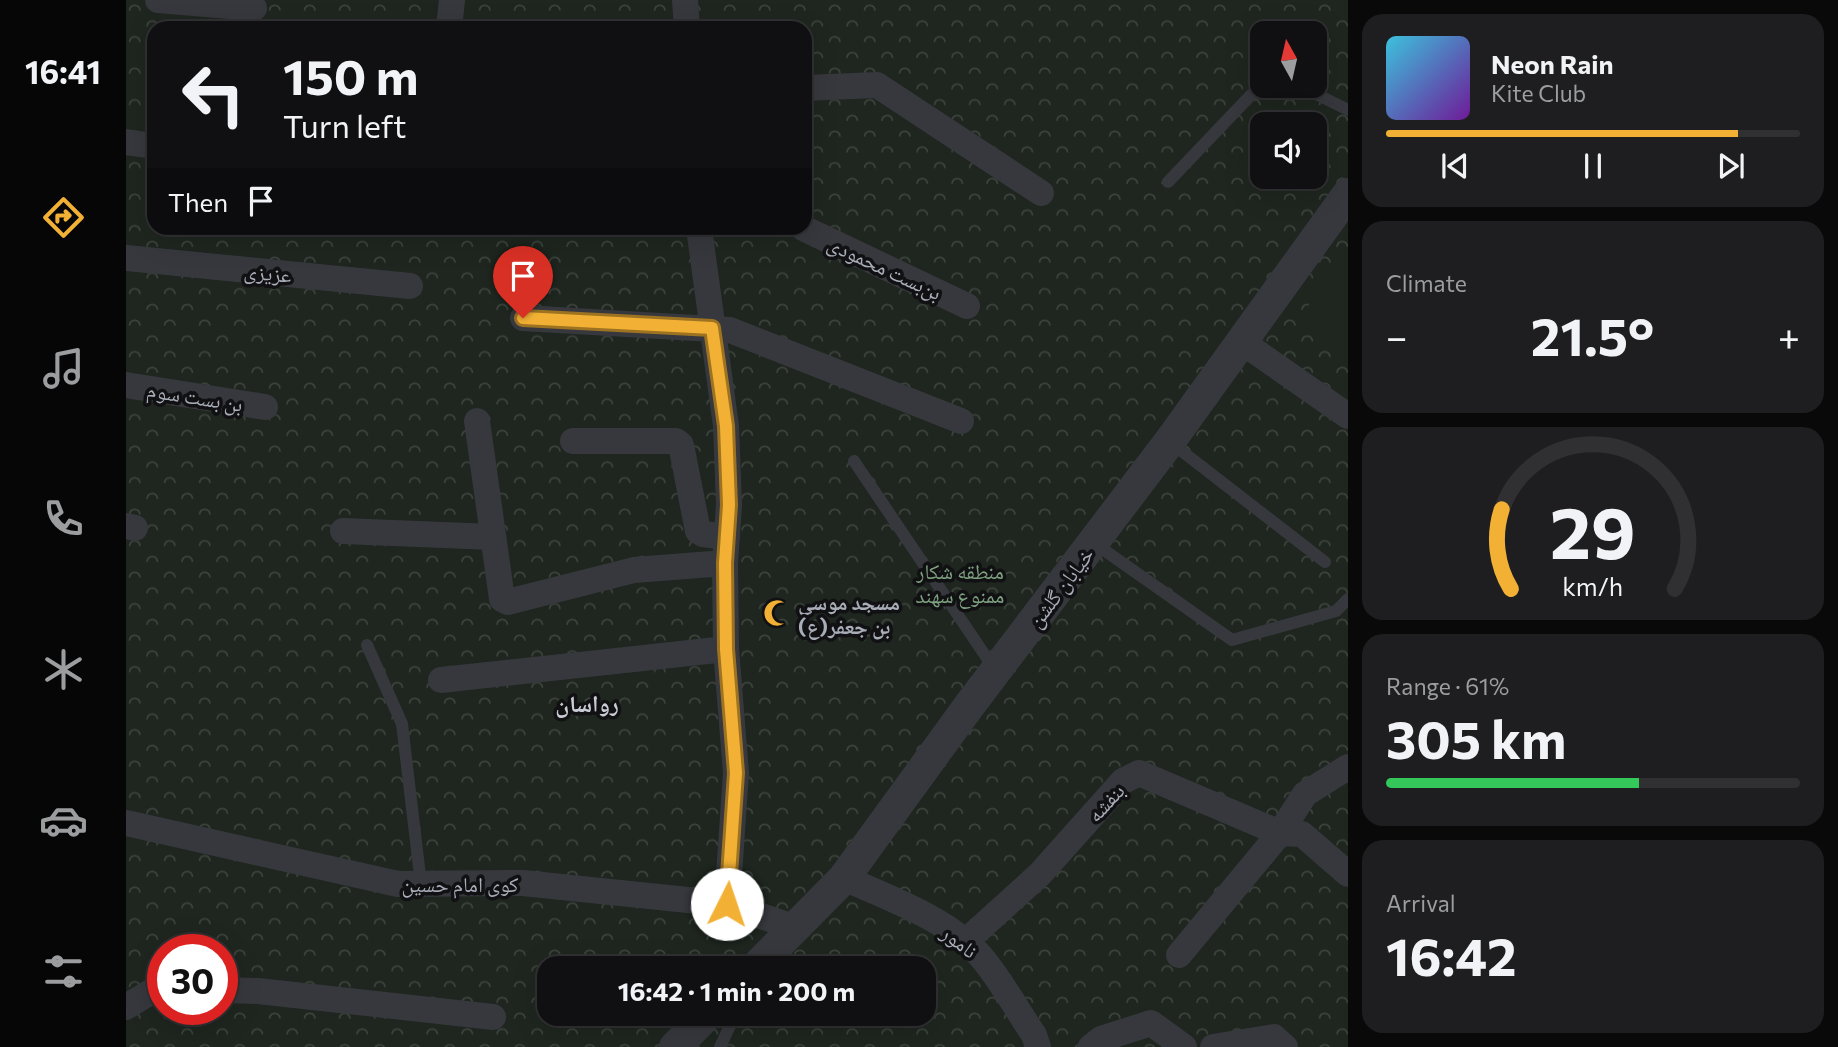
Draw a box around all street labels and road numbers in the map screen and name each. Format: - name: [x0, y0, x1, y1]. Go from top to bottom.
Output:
- street label: بن‌بست محمودی: [823, 230, 946, 306]
- street label: عزیزی: [243, 257, 293, 288]
- street label: بن بست سوم: [145, 376, 245, 419]
- street label: خیابان گلشن: [1022, 542, 1100, 633]
- street label: بنفشه: [1081, 778, 1129, 827]
- street label: کوی امام حسین: [402, 871, 519, 899]
- street label: نامور: [936, 919, 983, 963]

